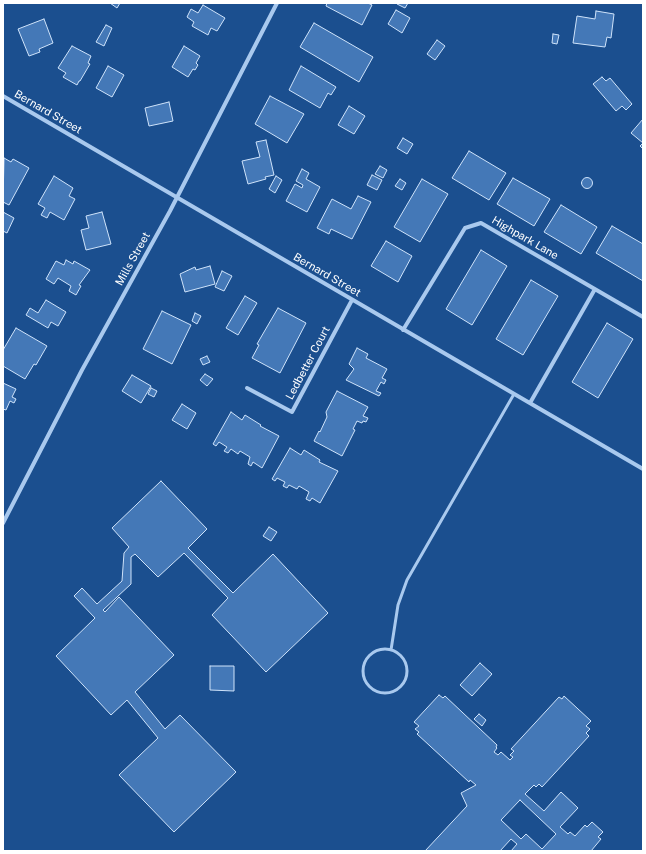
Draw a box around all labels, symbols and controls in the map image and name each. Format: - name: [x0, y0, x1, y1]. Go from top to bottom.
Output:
- street label: Bernard Street: [12, 87, 84, 137]
- street label: Highpark Lane: [489, 214, 561, 262]
- street label: Mills Street: [113, 230, 153, 288]
- street label: Bernard Street: [291, 250, 363, 300]
- street label: Ledbetter Court: [283, 324, 333, 402]

